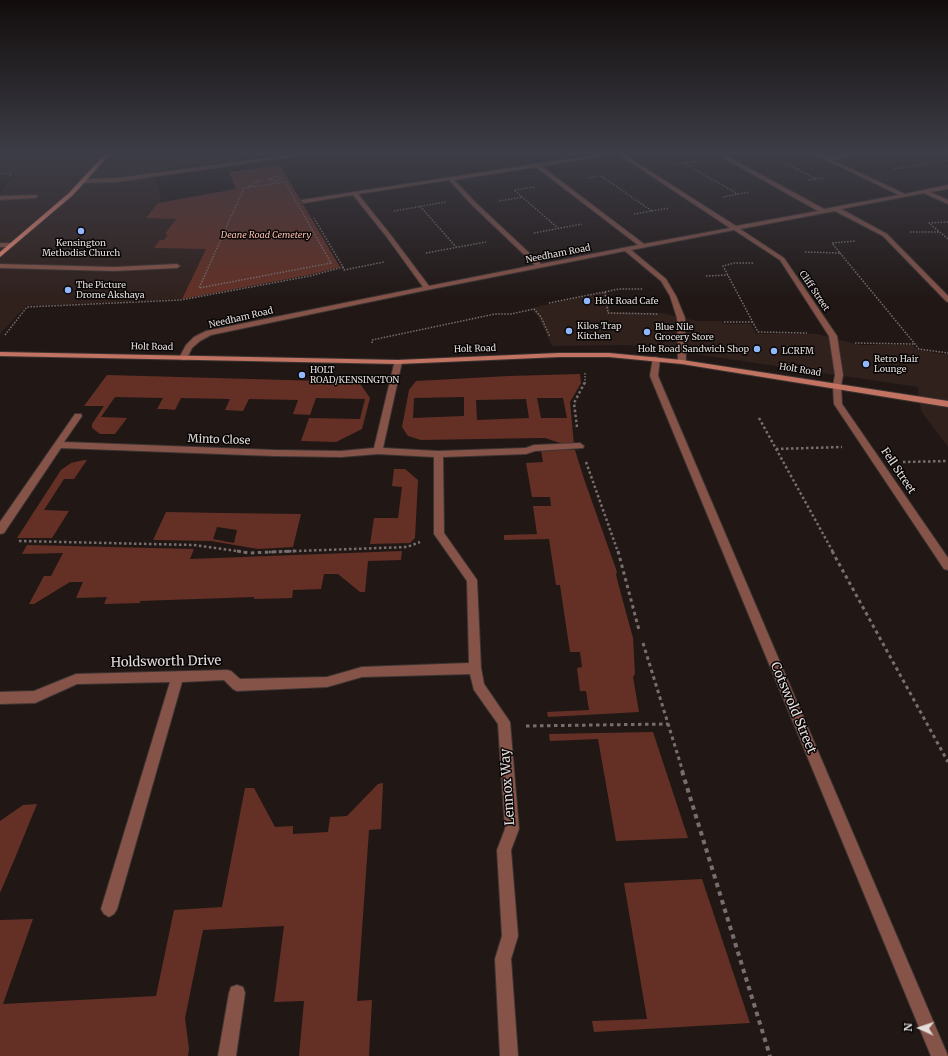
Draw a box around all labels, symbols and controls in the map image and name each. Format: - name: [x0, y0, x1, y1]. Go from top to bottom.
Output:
- marker: Kensington Methodist Church: [76, 226, 86, 236]
- park label: Deane Road Cemetery: [221, 230, 311, 240]
- place label: Kensington Methodist Church: [42, 238, 120, 259]
- street label: Needham Road: [525, 242, 591, 266]
- street label: Cliff Street: [797, 269, 831, 313]
- place label: The Picture Drome Akshaya: [76, 280, 145, 301]
- marker: The Picture Drome Akshaya: [63, 285, 73, 295]
- marker: Holt Road Cafe: [582, 296, 592, 306]
- place label: Holt Road Cafe: [595, 296, 658, 306]
- street label: Needham Road: [208, 305, 274, 331]
- place label: Kilos Trap Kitchen: [577, 321, 621, 342]
- place label: Blue Nile Grocery Store: [655, 322, 714, 343]
- marker: Kilos Trap Kitchen: [564, 326, 574, 336]
- marker: Blue Nile Grocery Store: [642, 327, 652, 337]
- street label: Holt Road: [131, 341, 173, 353]
- street label: Holt Road: [454, 343, 496, 355]
- place label: Holt Road Sandwich Shop: [638, 344, 749, 354]
- marker: Holt Road Sandwich Shop: [752, 344, 762, 354]
- marker: LCRFM: [769, 346, 779, 356]
- place label: LCRFM: [782, 346, 814, 356]
- place label: Retro Hair Lounge: [874, 354, 919, 375]
- marker: Retro Hair Lounge: [861, 359, 871, 369]
- street label: Holt Road: [778, 361, 822, 379]
- place label: HOLT ROAD/KENSINGTON: [310, 365, 399, 386]
- marker: HOLT ROAD/KENSINGTON: [297, 370, 307, 380]
- street label: Minto Close: [187, 432, 251, 448]
- street label: Fell Street: [878, 445, 918, 497]
- street label: Holdsworth Drive: [111, 653, 221, 671]
- street label: Cotswold Street: [767, 660, 819, 756]
- street label: Lennox Way: [498, 748, 518, 826]
- north arrow: [900, 1008, 940, 1048]
- text: N: [901, 1023, 915, 1032]

